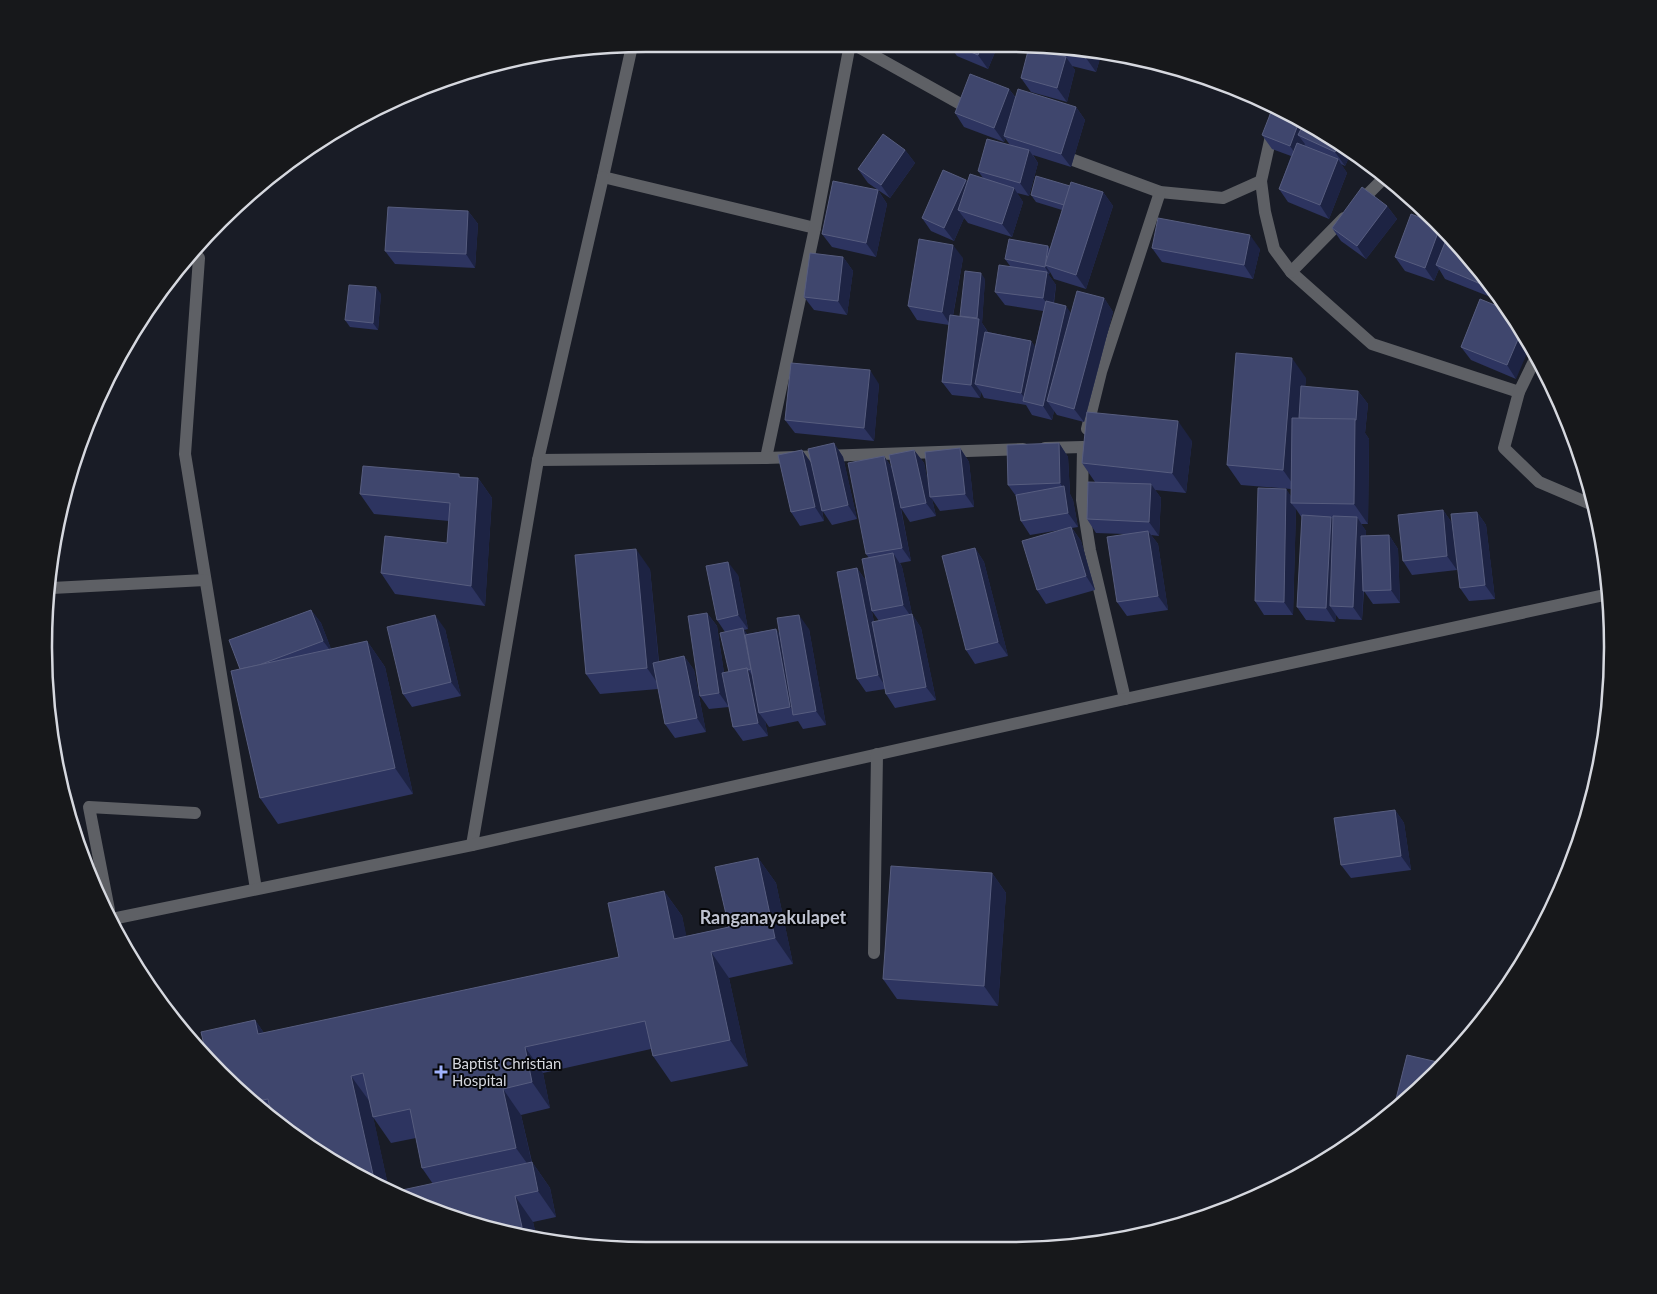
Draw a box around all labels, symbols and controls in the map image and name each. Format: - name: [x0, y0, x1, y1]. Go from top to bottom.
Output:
- district label: Ranganayakulapet: [700, 906, 847, 928]
- place label: Baptist Christian Hospital: [452, 1054, 561, 1089]
- marker: Baptist Christian Hospital: [434, 1065, 448, 1079]

